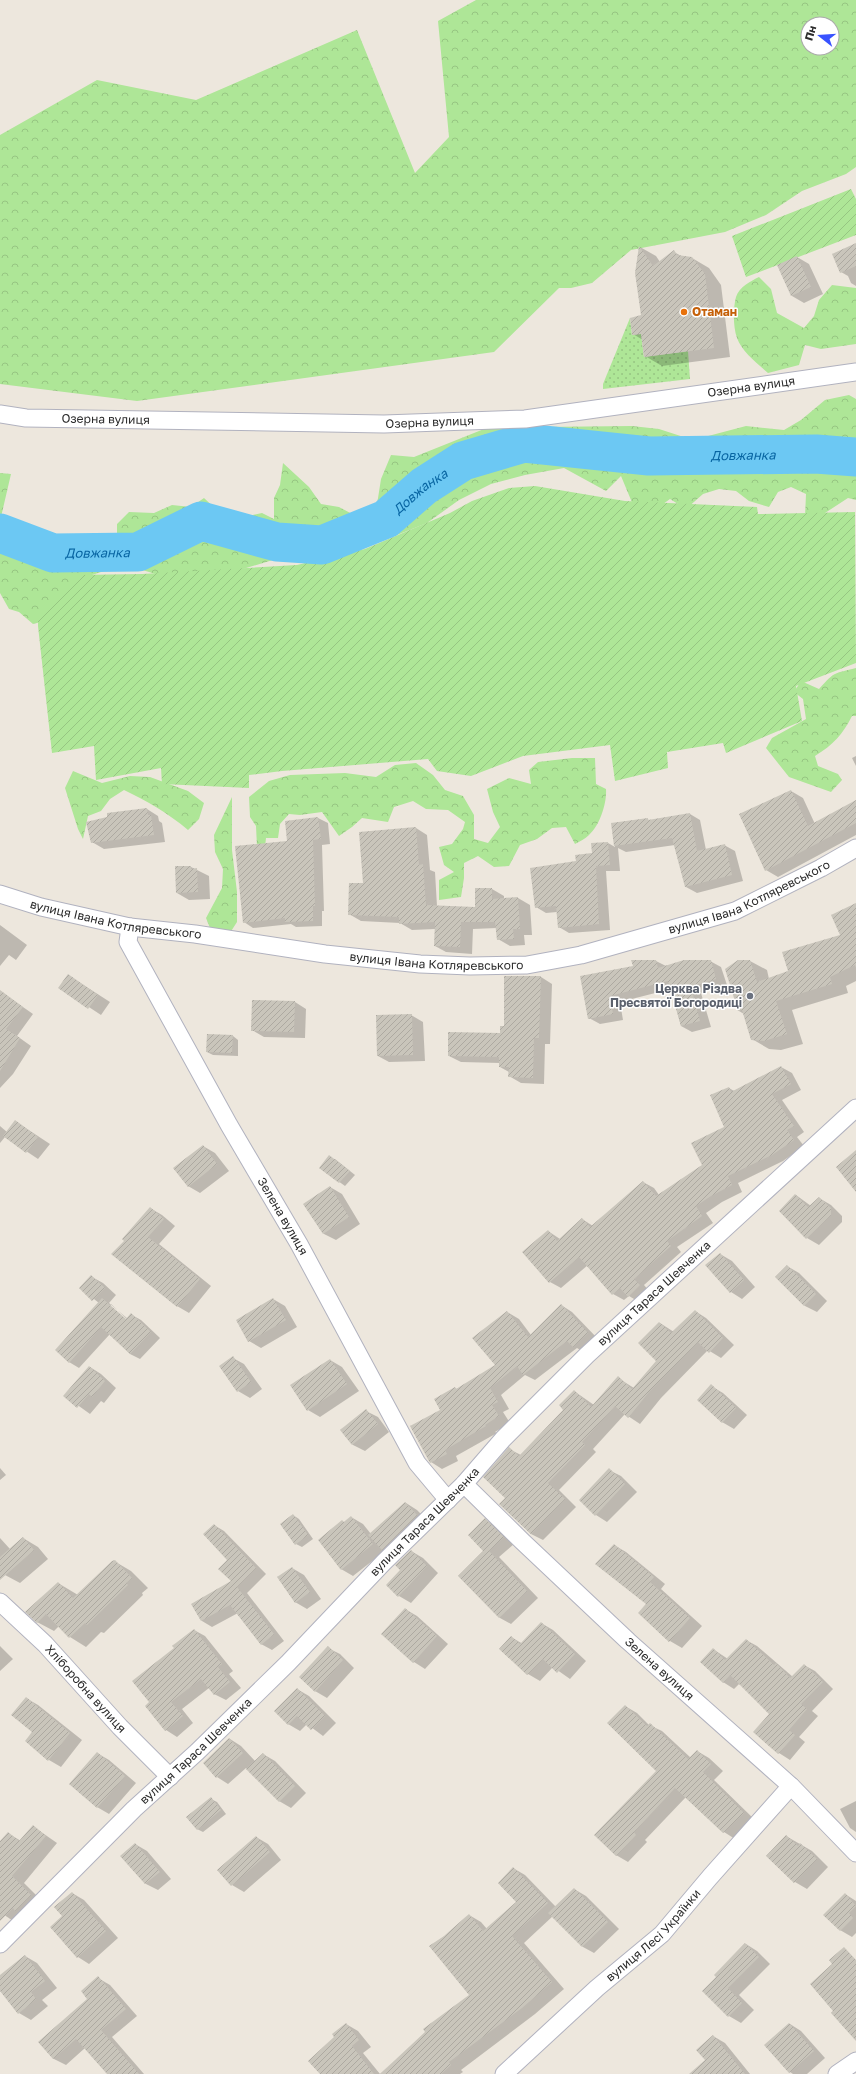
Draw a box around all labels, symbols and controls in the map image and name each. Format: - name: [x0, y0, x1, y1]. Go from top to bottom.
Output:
- north arrow: [800, 16, 840, 56]
- text: Пн: [802, 24, 818, 42]
- place label: Отаман: [692, 304, 737, 319]
- marker: Отаман: [679, 307, 689, 317]
- street label: Озерна вулиця: [706, 373, 796, 400]
- street label: Озерна вулиця: [61, 411, 150, 427]
- street label: Озерна вулиця: [385, 413, 474, 431]
- water label: Довжанка: [710, 446, 776, 463]
- water label: Довжанка: [389, 465, 451, 518]
- water label: Довжанка: [64, 544, 130, 561]
- street label: вулиця Івана Котляревського: [667, 856, 832, 937]
- street label: вулиця Івана Котляревського: [28, 896, 203, 942]
- street label: вулиця Івана Котляревського: [349, 949, 524, 973]
- place label: Церква Різдва Пресвятої Богородиці: [610, 981, 742, 1010]
- marker: Церква Різдва Пресвятої Богородиці: [745, 991, 755, 1001]
- street label: Зелена вулиця: [254, 1174, 312, 1257]
- street label: вулиця Тараса Шевченка: [594, 1237, 714, 1349]
- street label: вулиця Тараса Шевченка: [366, 1464, 482, 1579]
- street label: Зелена вулиця: [622, 1634, 697, 1703]
- street label: Хліборобна вулиця: [42, 1641, 129, 1736]
- street label: вулиця Тараса Шевченка: [136, 1695, 255, 1807]
- street label: вулиця Лесі Українки: [603, 1886, 704, 1984]

